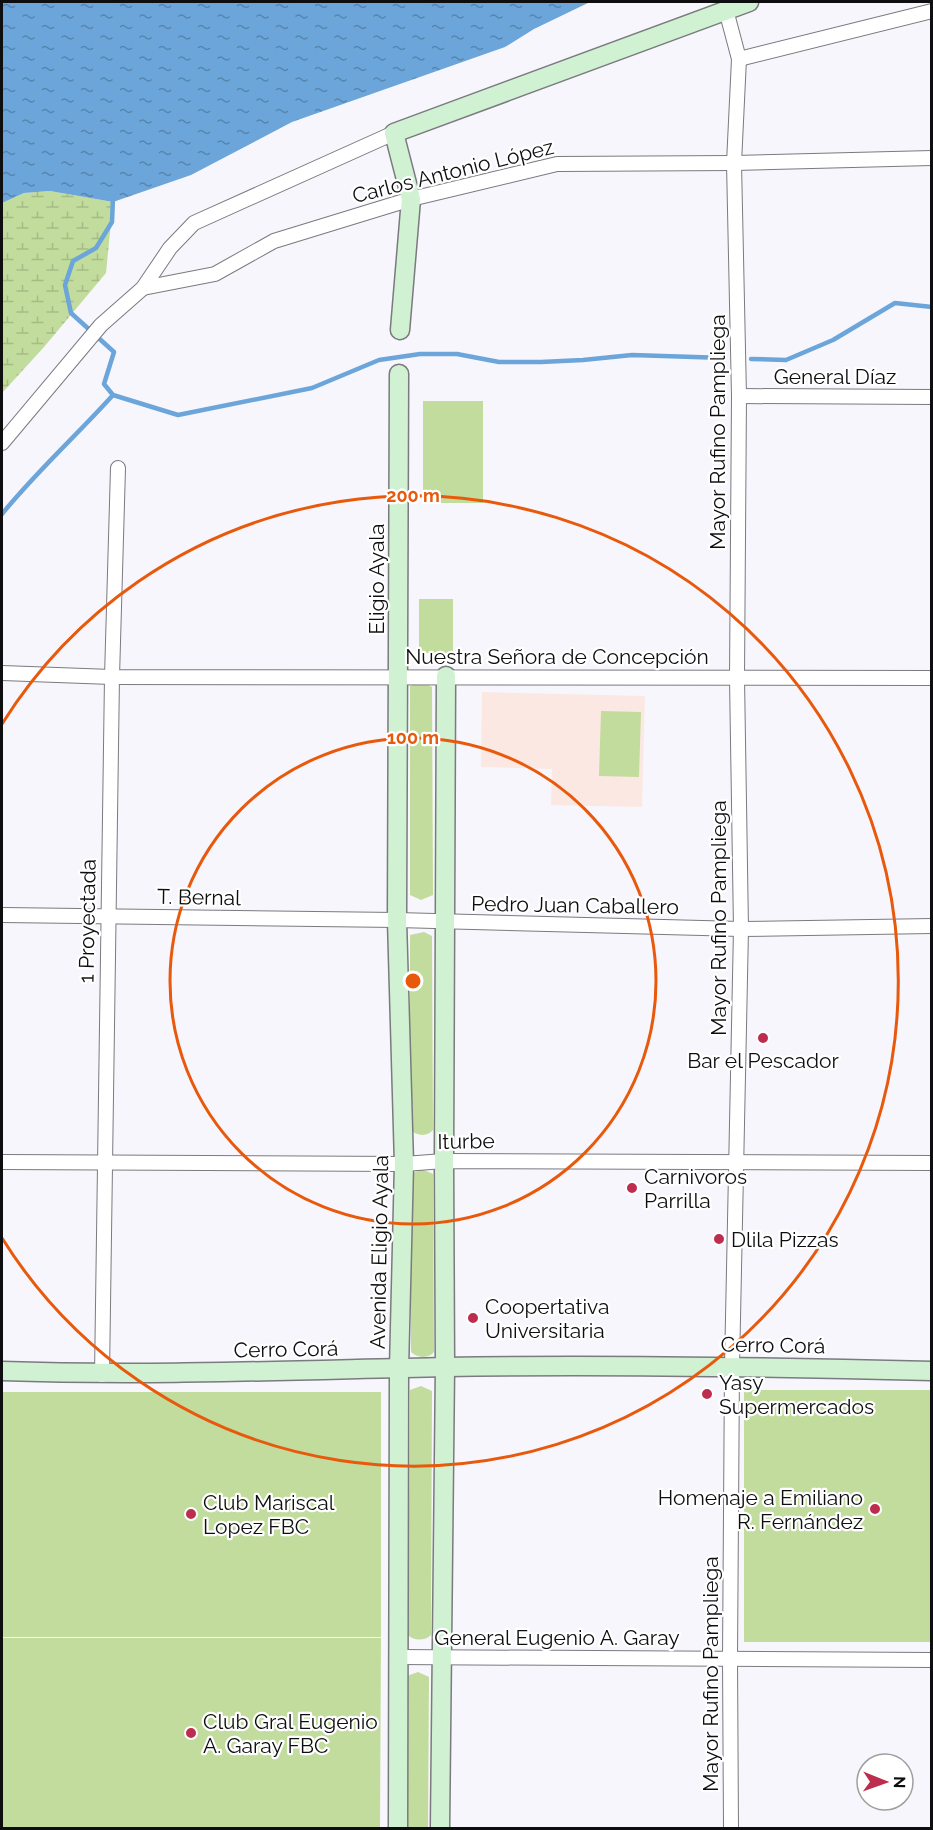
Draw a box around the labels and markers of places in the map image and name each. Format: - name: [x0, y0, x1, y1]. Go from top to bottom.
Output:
- centre of rings: [403, 971, 423, 991]
- marker: Bar el Pescador: [756, 1031, 770, 1045]
- place label: Bar el Pescador: [687, 1048, 839, 1073]
- place label: Carnivoros Parrilla: [644, 1164, 747, 1213]
- marker: Carnivoros Parrilla: [625, 1181, 639, 1195]
- place label: Dlila Pizzas: [731, 1227, 839, 1252]
- marker: Dlila Pizzas: [712, 1232, 726, 1246]
- place label: Coopertativa Universitaria: [485, 1294, 609, 1343]
- marker: Coopertativa Universitaria: [466, 1311, 480, 1325]
- place label: Yasy Supermercados: [719, 1370, 874, 1419]
- marker: Yasy Supermercados: [700, 1387, 714, 1401]
- place label: Homenaje a Emiliano R. Fernández: [658, 1485, 863, 1534]
- place label: Club Mariscal Lopez FBC: [203, 1490, 335, 1539]
- marker: Homenaje a Emiliano R. Fernández: [868, 1502, 882, 1516]
- marker: Club Mariscal Lopez FBC: [184, 1507, 198, 1521]
- place label: Club Gral Eugenio A. Garay FBC: [203, 1709, 378, 1758]
- marker: Club Gral Eugenio A. Garay FBC: [184, 1726, 198, 1740]

